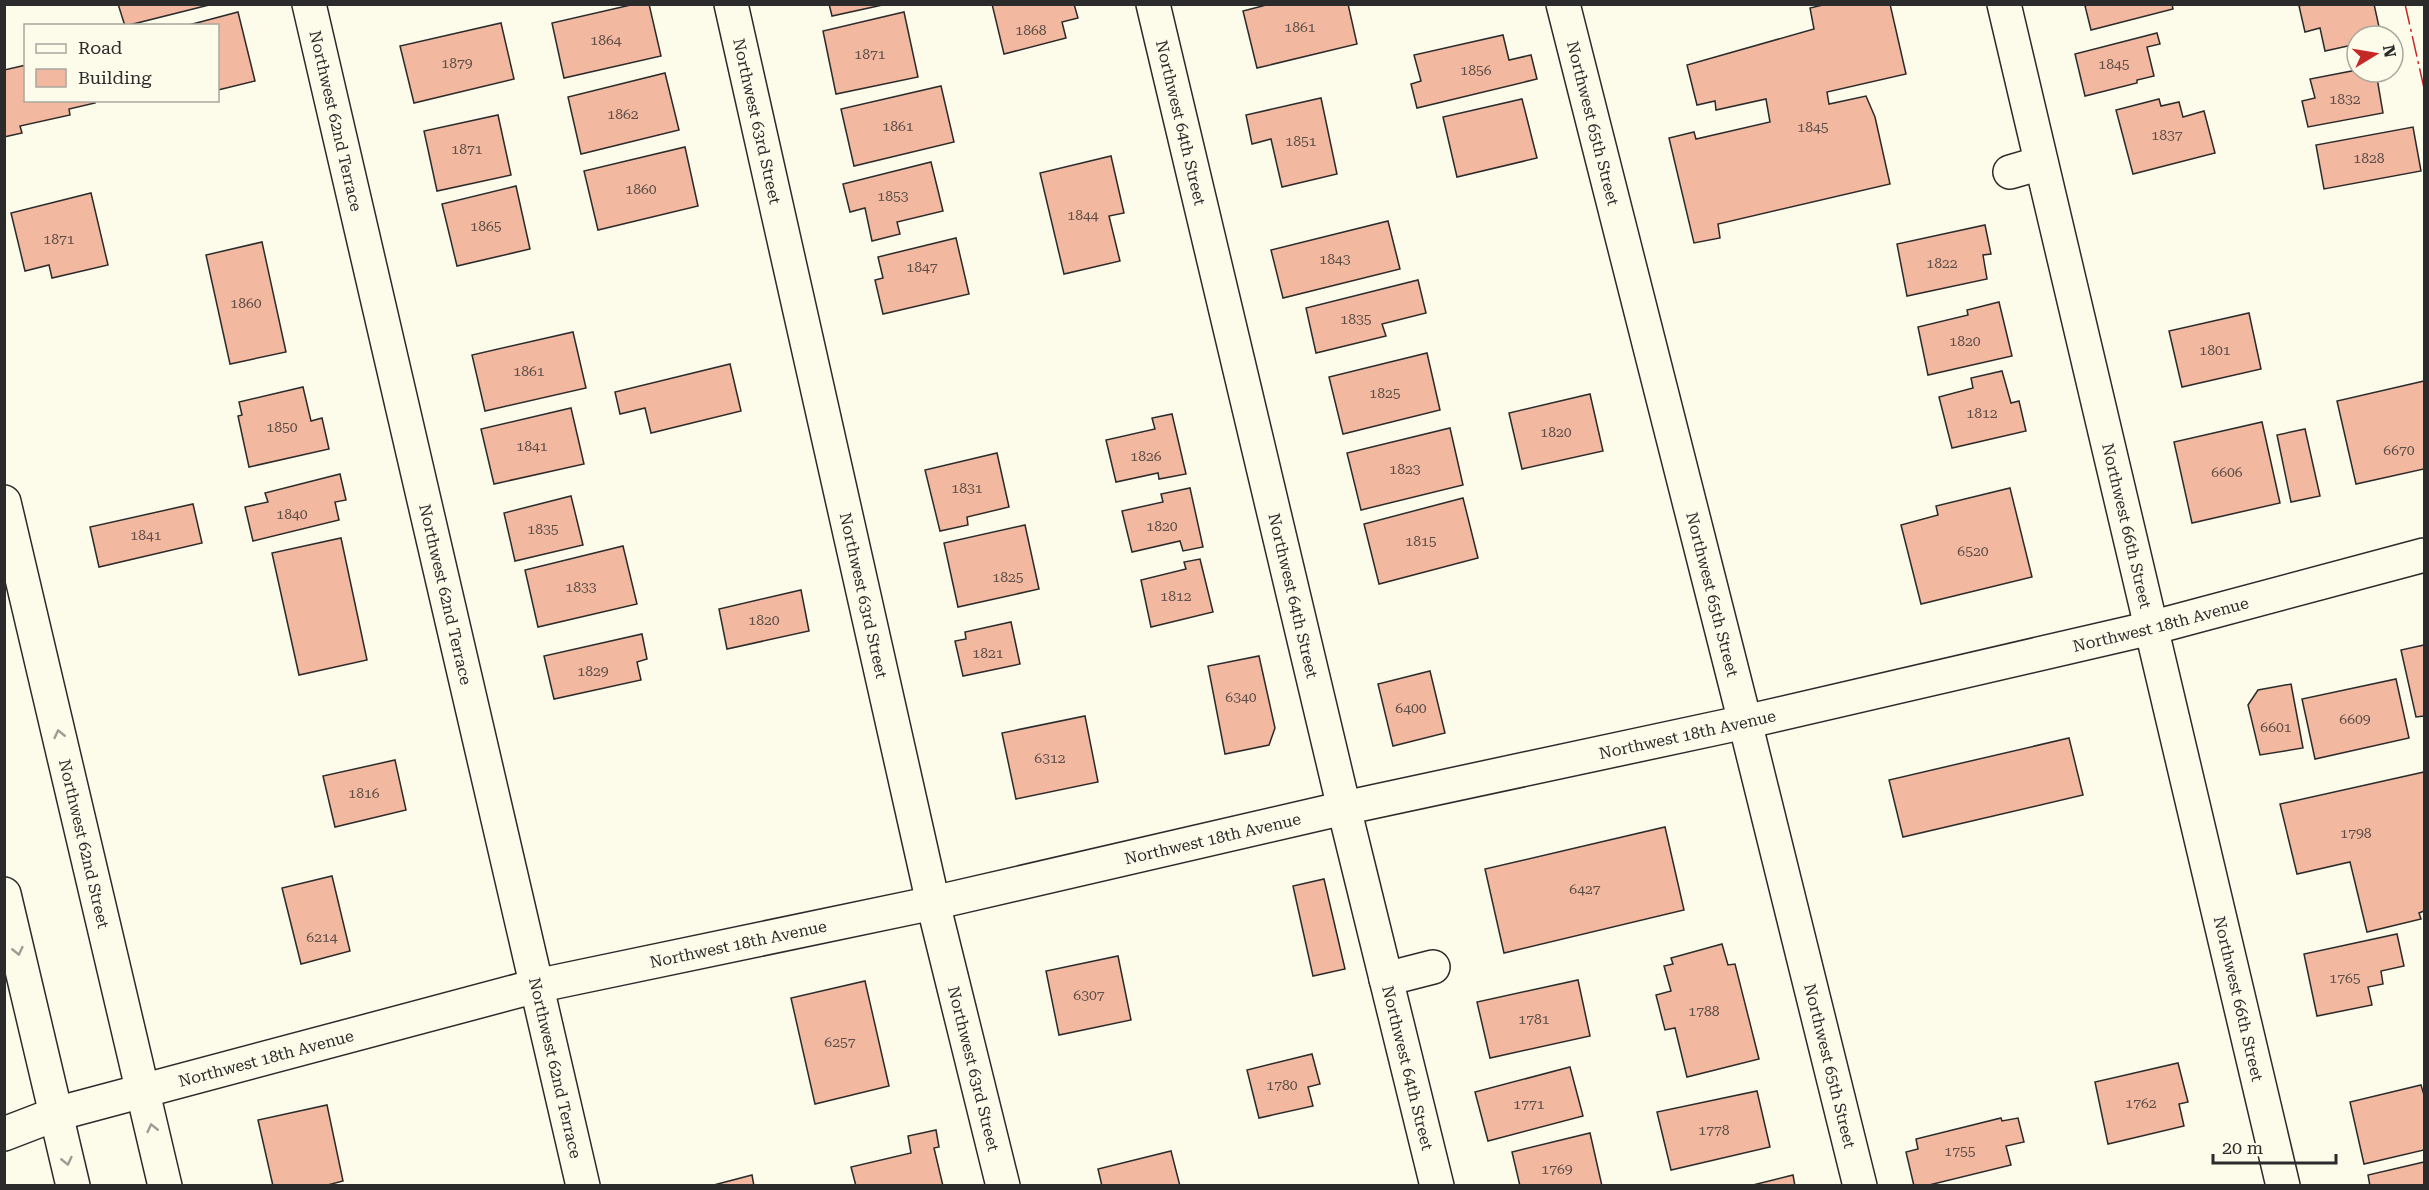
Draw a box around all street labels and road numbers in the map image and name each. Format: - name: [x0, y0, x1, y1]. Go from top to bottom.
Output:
- street label: Northwest 62nd Terrace: [305, 29, 366, 214]
- street label: Northwest 63rd Street: [729, 36, 785, 206]
- street label: Northwest 64th Street: [1152, 38, 1209, 207]
- street label: Northwest 65th Street: [1563, 39, 1623, 208]
- street label: Northwest 66th Street: [2098, 441, 2155, 610]
- street label: Northwest 62nd Terrace: [415, 502, 476, 687]
- street label: Northwest 65th Street: [1682, 510, 1742, 679]
- street label: Northwest 63rd Street: [836, 511, 891, 680]
- street label: Northwest 64th Street: [1264, 511, 1322, 680]
- street label: Northwest 18th Avenue: [2071, 593, 2251, 656]
- street label: Northwest 18th Avenue: [1597, 706, 1778, 763]
- street label: Northwest 62nd Street: [55, 757, 113, 930]
- street label: Northwest 18th Avenue: [1123, 809, 1303, 868]
- street label: Northwest 66th Street: [2210, 914, 2267, 1083]
- street label: Northwest 18th Avenue: [648, 916, 829, 972]
- street label: Northwest 62nd Terrace: [525, 976, 585, 1160]
- street label: Northwest 65th Street: [1800, 982, 1859, 1150]
- street label: Northwest 63rd Street: [944, 984, 1003, 1153]
- street label: Northwest 64th Street: [1378, 984, 1437, 1152]
- street label: Northwest 18th Avenue: [176, 1026, 356, 1091]

